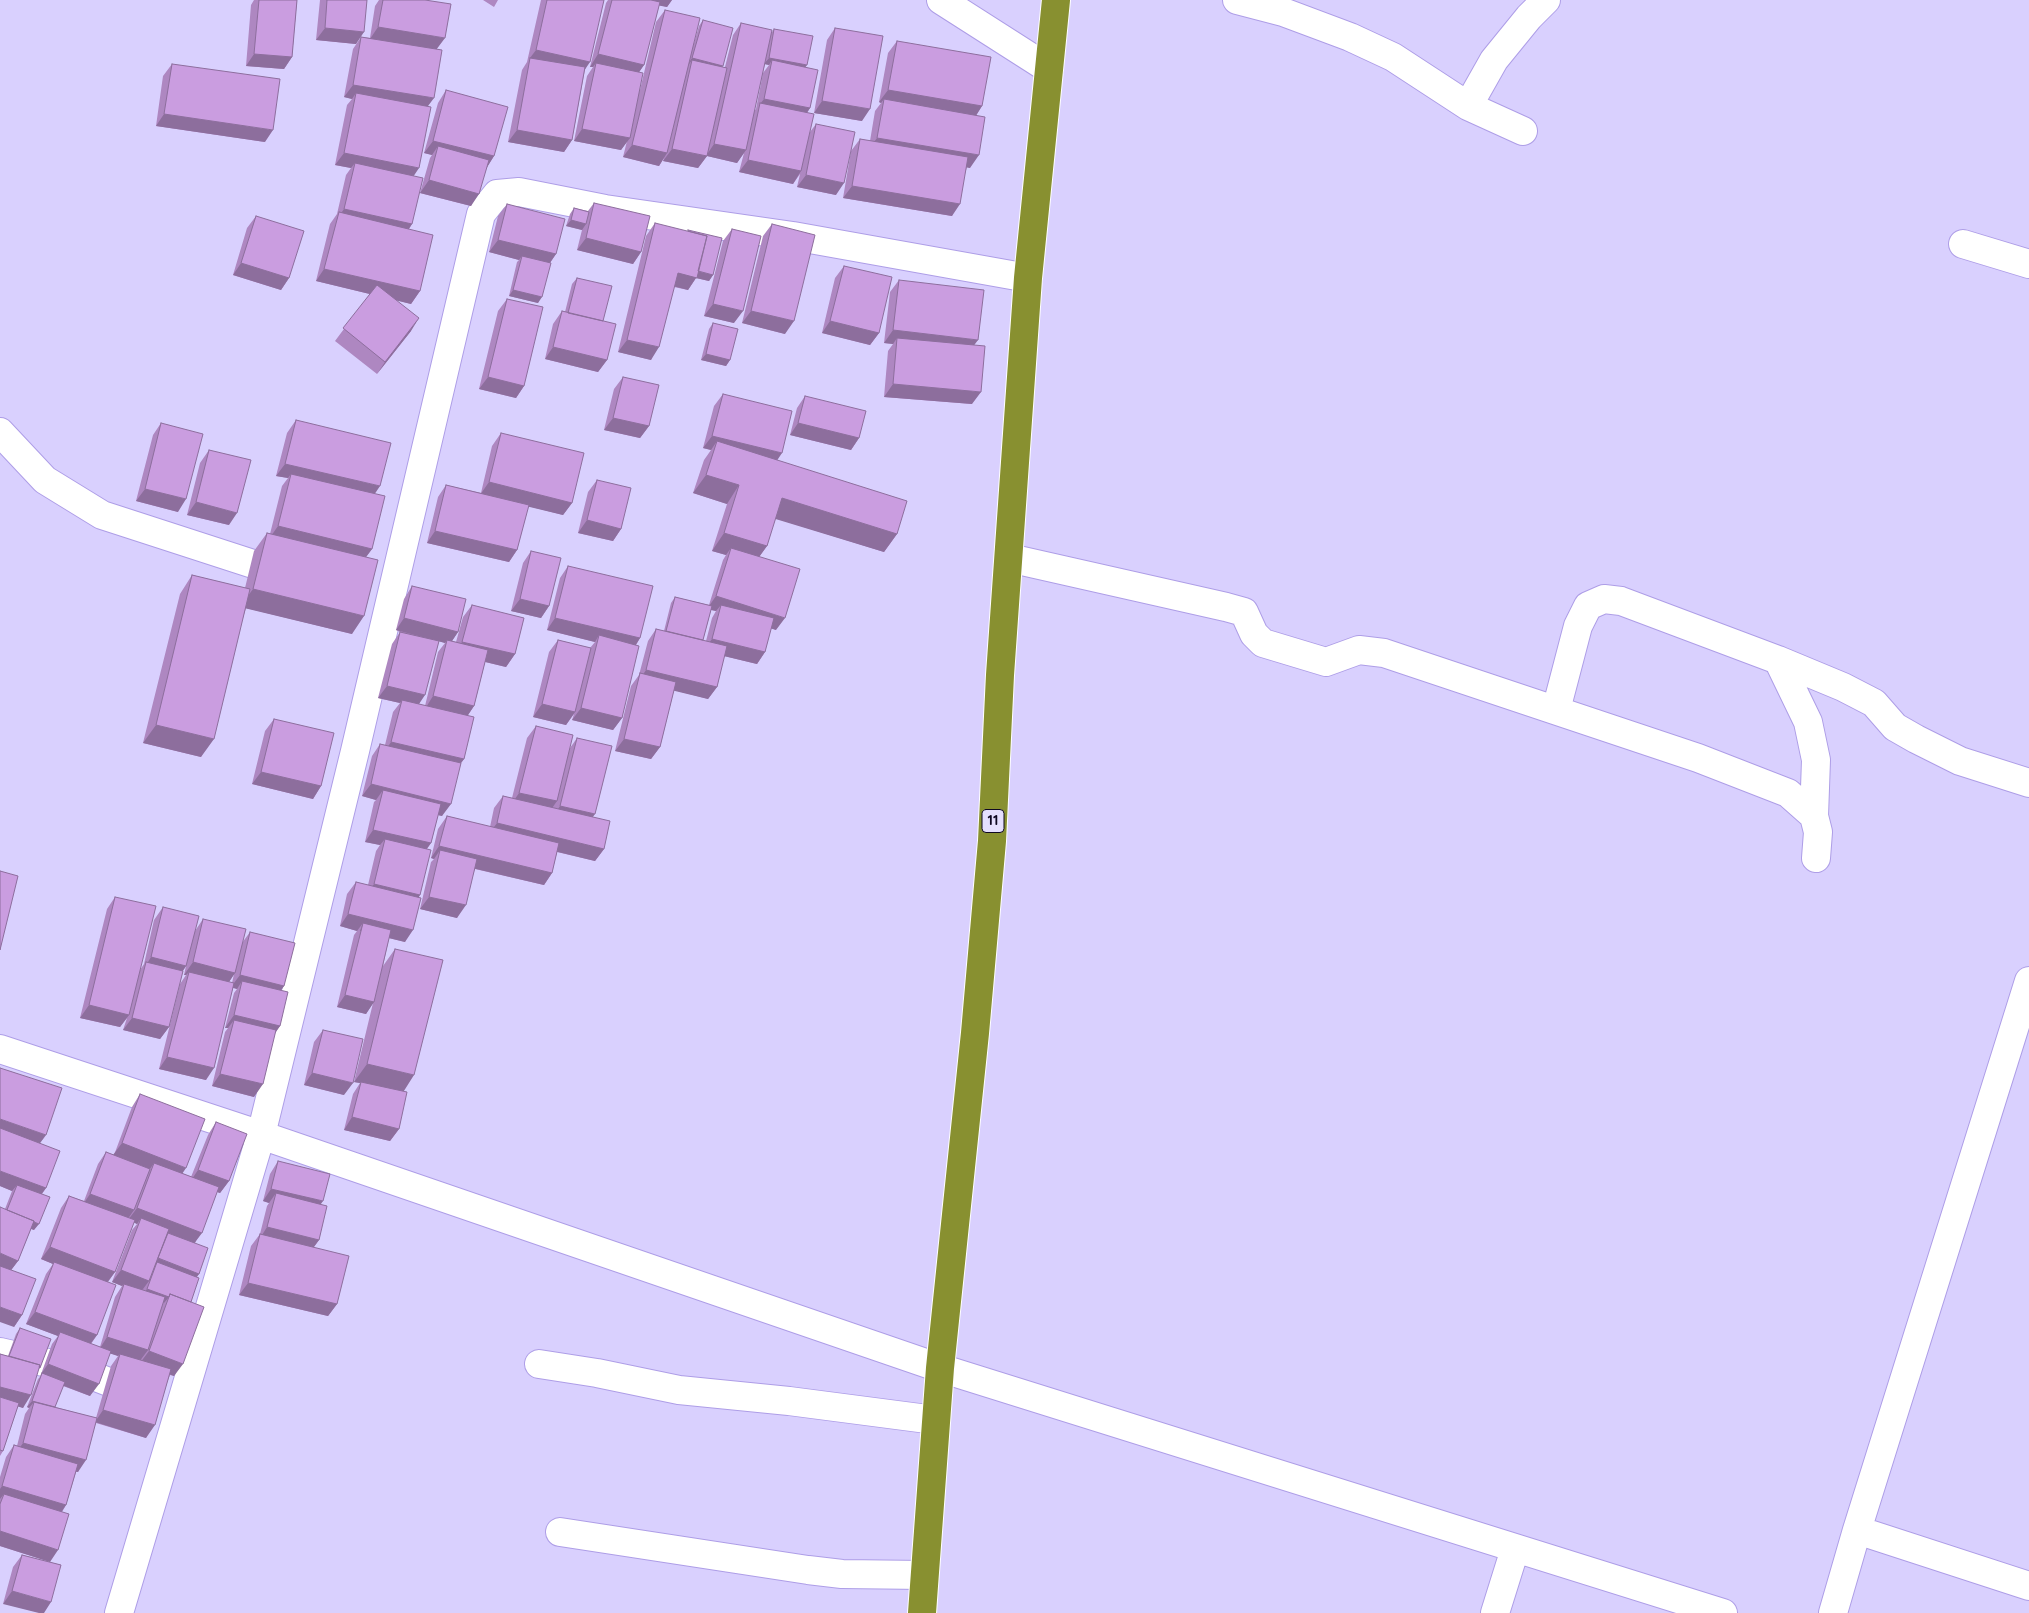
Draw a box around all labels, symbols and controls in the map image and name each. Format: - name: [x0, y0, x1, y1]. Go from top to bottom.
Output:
- road number: 11: [982, 809, 1004, 832]

